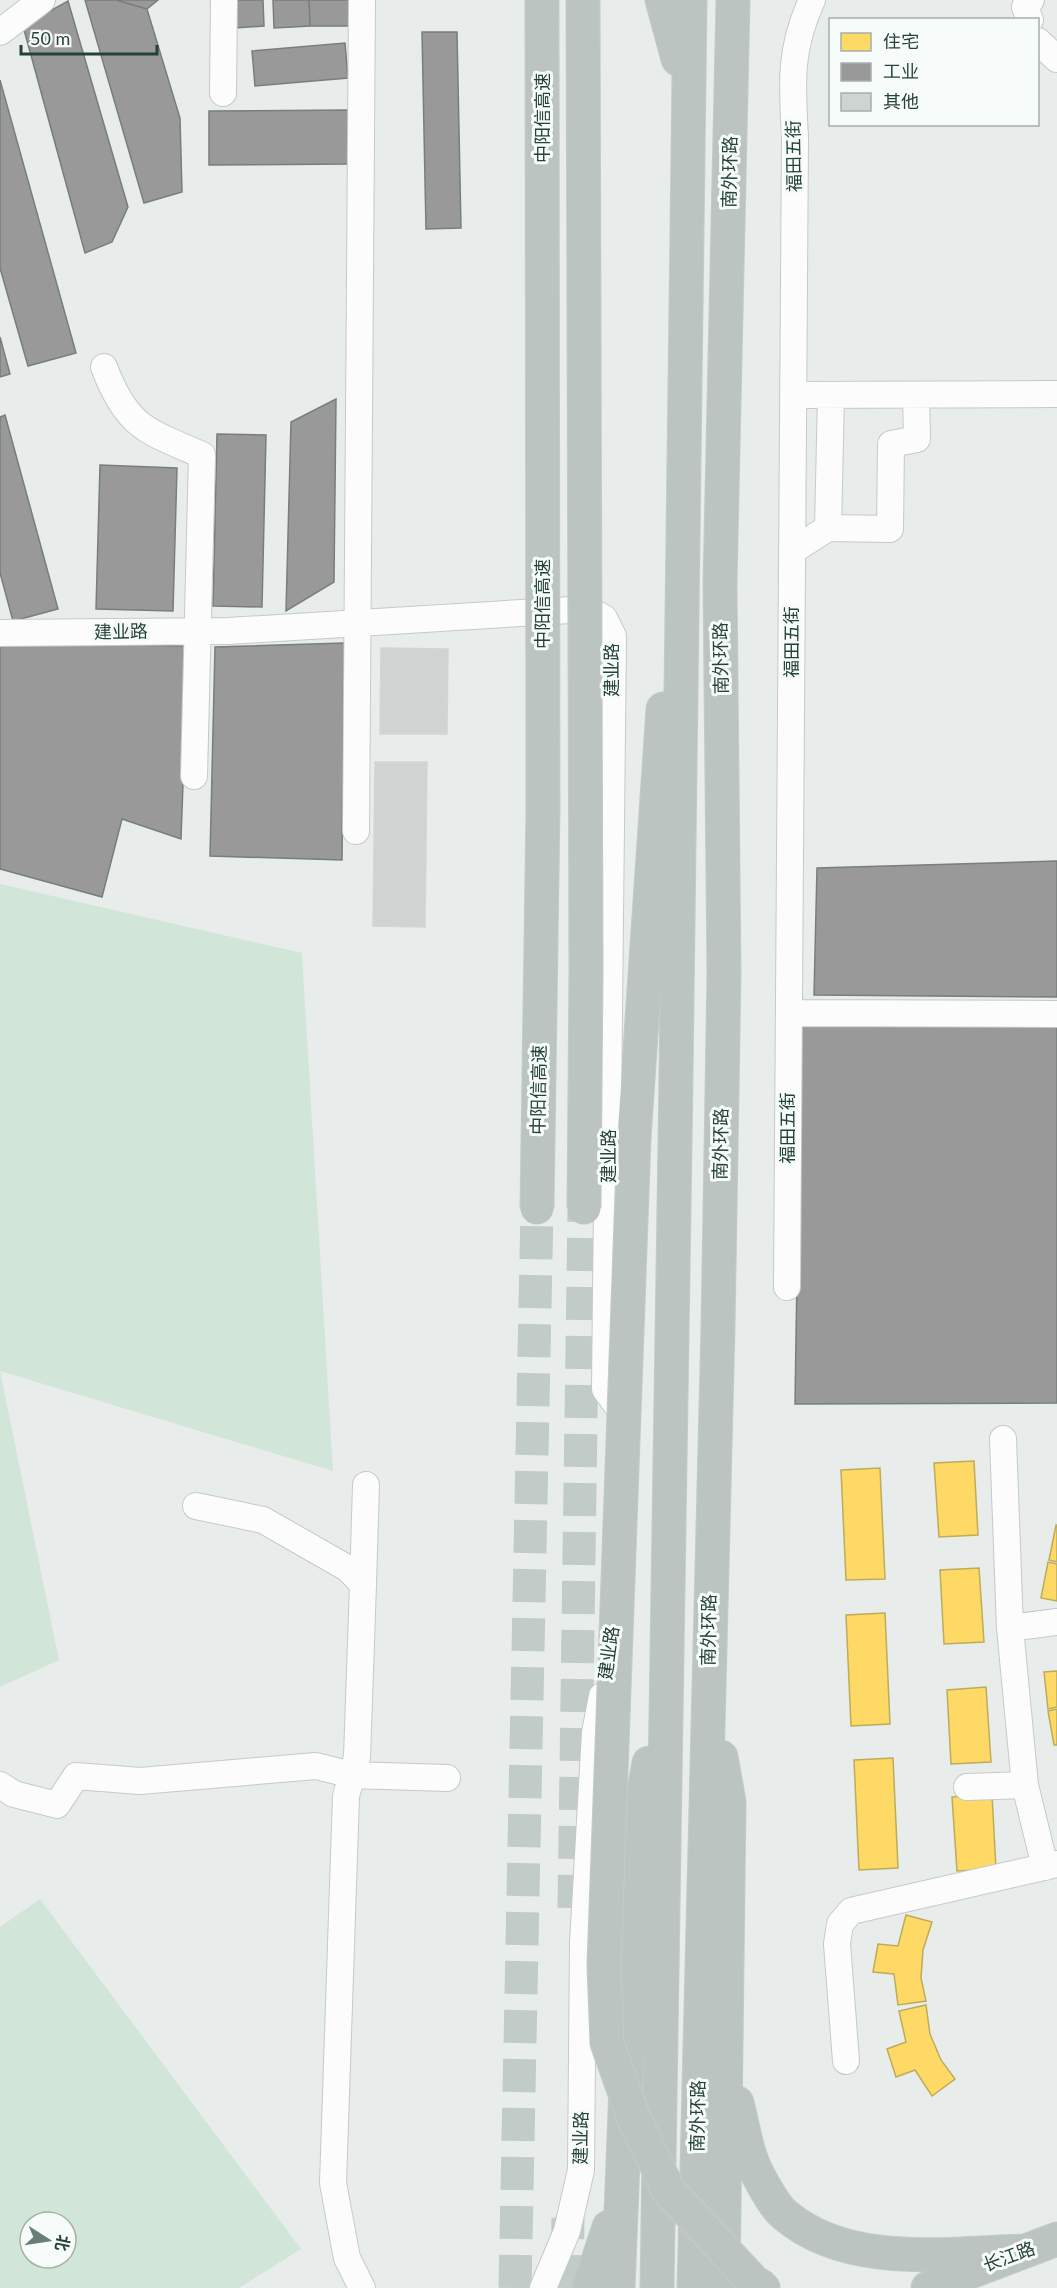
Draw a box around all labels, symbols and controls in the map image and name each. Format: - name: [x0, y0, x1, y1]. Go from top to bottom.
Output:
- scale bar: [21, 18, 158, 56]
- legend: [829, 18, 1039, 126]
- text: 50 m: [30, 27, 70, 49]
- text: 住宅: [883, 30, 919, 52]
- text: 工业: [883, 60, 919, 82]
- street label: 中阳信高速: [531, 73, 553, 163]
- text: 其他: [883, 90, 919, 112]
- street label: 福田五街: [781, 120, 805, 192]
- street label: 南外环路: [717, 136, 741, 208]
- street label: 中阳信高速: [531, 559, 553, 649]
- street label: 福田五街: [780, 606, 802, 678]
- street label: 建业路: [94, 620, 148, 642]
- street label: 南外环路: [708, 622, 732, 694]
- street label: 建业路: [600, 643, 622, 697]
- street label: 中阳信高速: [526, 1045, 550, 1135]
- street label: 福田五街: [776, 1092, 798, 1164]
- street label: 南外环路: [708, 1108, 732, 1180]
- street label: 建业路: [597, 1129, 619, 1183]
- street label: 南外环路: [696, 1594, 720, 1666]
- street label: 建业路: [593, 1625, 623, 1681]
- street label: 南外环路: [685, 2080, 709, 2152]
- street label: 建业路: [569, 2111, 591, 2165]
- north arrow: [18, 2210, 78, 2270]
- text: 北: [52, 2233, 74, 2253]
- street label: 长江路: [980, 2236, 1038, 2276]

